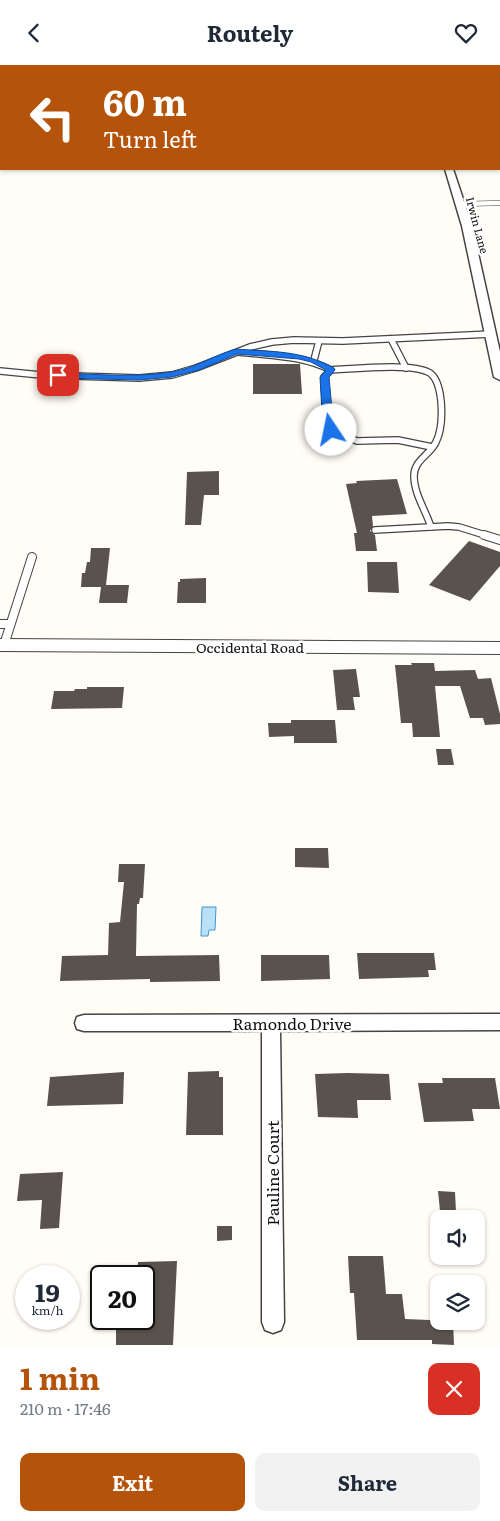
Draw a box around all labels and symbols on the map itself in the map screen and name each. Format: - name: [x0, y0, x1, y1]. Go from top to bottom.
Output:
- street label: Irwin Lane: [463, 195, 493, 255]
- pin: [37, 354, 79, 396]
- position arrow: [304, 403, 356, 455]
- street label: Occidental Road: [196, 637, 304, 657]
- street label: Ramondo Drive: [232, 1011, 352, 1035]
- street label: Pauline Court: [260, 1120, 284, 1226]
- speed limit sign: 20: [90, 1265, 155, 1330]

